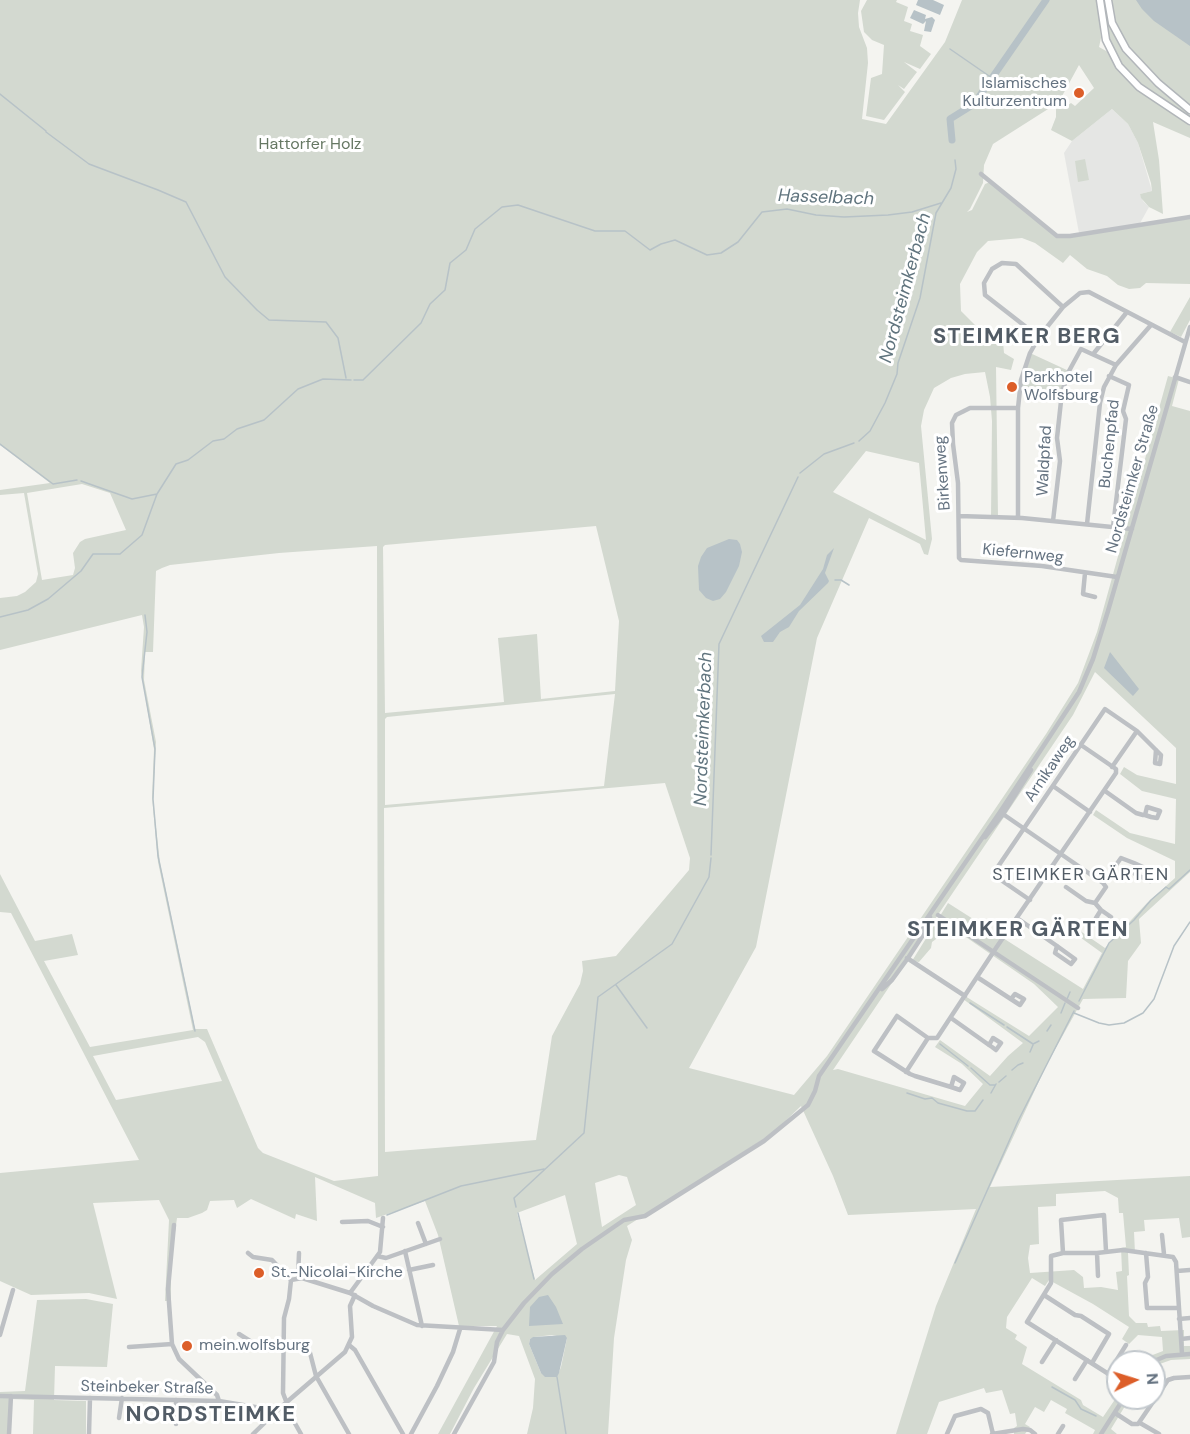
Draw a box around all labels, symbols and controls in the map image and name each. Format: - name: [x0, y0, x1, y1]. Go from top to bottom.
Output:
- place label: Islamisches Kulturzentrum: [963, 74, 1067, 112]
- marker: Islamisches Kulturzentrum: [1072, 86, 1086, 100]
- park label: Hattorfer Holz: [259, 135, 361, 155]
- water label: Hasselbach: [778, 186, 874, 210]
- water label: Nordsteimkerbach: [876, 211, 936, 365]
- district label: STEIMKER BERG: [933, 324, 1121, 350]
- place label: Parkhotel Wolfsburg: [1024, 368, 1099, 406]
- marker: Parkhotel Wolfsburg: [1005, 380, 1019, 394]
- street label: Buchenpfad: [1096, 399, 1124, 489]
- street label: Nordsteimker Straße: [1103, 403, 1163, 555]
- street label: Waldpfad: [1034, 425, 1056, 497]
- street label: Birkenweg: [931, 435, 955, 511]
- street label: Kiefernweg: [981, 540, 1065, 568]
- water label: Nordsteimkerbach: [691, 651, 717, 807]
- street label: Arnikaweg: [1021, 732, 1079, 806]
- district label: STEIMKER GÄRTEN: [992, 864, 1170, 886]
- district label: STEIMKER GÄRTEN: [907, 917, 1129, 943]
- place label: St.-Nicolai-Kirche: [271, 1263, 403, 1283]
- marker: St.-Nicolai-Kirche: [252, 1266, 266, 1280]
- place label: mein.wolfsburg: [199, 1336, 310, 1356]
- marker: mein.wolfsburg: [180, 1339, 194, 1353]
- north arrow: [1106, 1350, 1166, 1410]
- text: N: [1142, 1372, 1163, 1385]
- street label: Steinbeker Straße: [80, 1377, 214, 1399]
- district label: NORDSTEIMKE: [126, 1402, 296, 1428]

